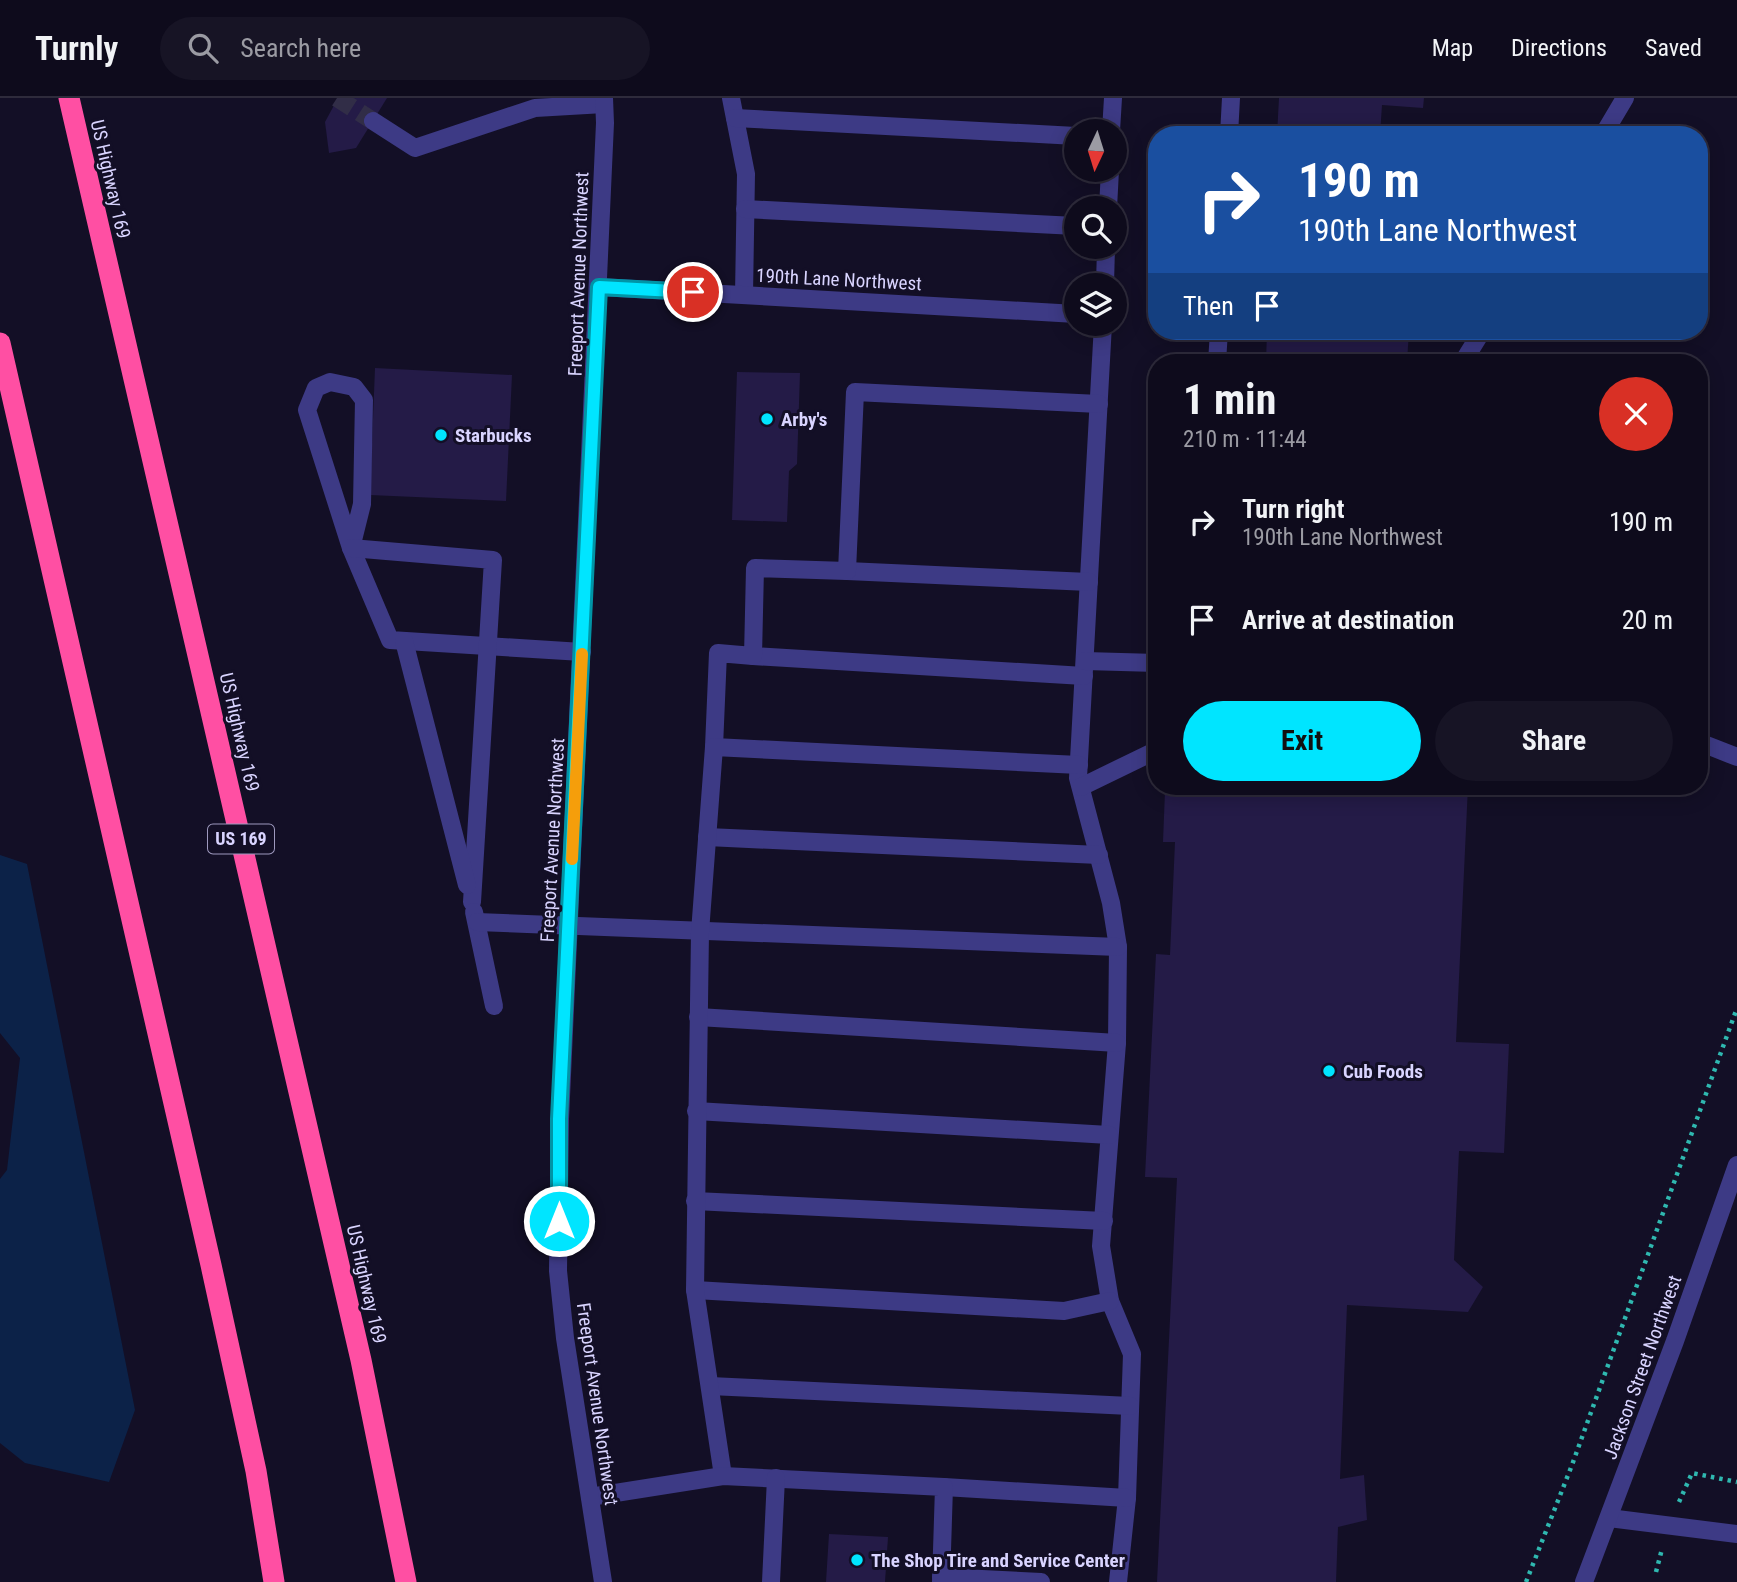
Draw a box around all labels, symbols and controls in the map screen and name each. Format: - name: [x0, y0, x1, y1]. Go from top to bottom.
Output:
- search box: [160, 17, 650, 80]
- text: Turnly: [35, 29, 118, 68]
- icon: search: [184, 29, 222, 67]
- text: Search here: [240, 33, 361, 63]
- text: Map: [1432, 34, 1473, 62]
- text: Directions: [1511, 34, 1607, 62]
- text: Saved: [1645, 34, 1702, 62]
- street label: US Highway 169: [86, 117, 135, 241]
- north arrow: [1064, 119, 1127, 182]
- map controls: [1064, 119, 1127, 336]
- text: 190 m: [1298, 152, 1420, 209]
- icon: right: [1183, 154, 1274, 245]
- street label: Freeport Avenue Northwest: [563, 171, 594, 377]
- button: search: [1064, 196, 1127, 259]
- text: 190th Lane Northwest: [1298, 211, 1577, 249]
- pin: [663, 262, 723, 322]
- street label: 190th Lane Northwest: [756, 264, 922, 295]
- icon: arrive: [674, 273, 712, 311]
- button: layers: [1064, 273, 1127, 336]
- icon: arrive: [1248, 287, 1286, 325]
- text: Then: [1183, 291, 1234, 321]
- text: 1 min: [1183, 375, 1276, 424]
- button: close: [1599, 377, 1673, 451]
- place label: Arby's: [781, 408, 827, 431]
- marker: Arby's: [759, 411, 775, 427]
- place label: Starbucks: [455, 424, 532, 447]
- text: 210 m · 11:44: [1183, 426, 1307, 453]
- marker: Starbucks: [433, 427, 449, 443]
- text: Turn right: [1242, 494, 1344, 524]
- icon: right: [1183, 503, 1221, 541]
- text: 190 m: [1609, 507, 1673, 537]
- text: 190th Lane Northwest: [1242, 524, 1443, 551]
- icon: arrive: [1183, 601, 1221, 639]
- text: Arrive at destination: [1242, 605, 1454, 635]
- text: 20 m: [1622, 605, 1673, 635]
- street label: US Highway 169: [215, 670, 264, 794]
- button: Exit: [1183, 701, 1421, 781]
- button: Share: [1435, 701, 1673, 781]
- street label: Freeport Avenue Northwest: [536, 737, 569, 943]
- road number: US 169: [208, 824, 274, 854]
- place label: Cub Foods: [1343, 1060, 1423, 1083]
- marker: Cub Foods: [1321, 1063, 1337, 1079]
- position arrow: [522, 1184, 596, 1258]
- street label: US Highway 169: [342, 1222, 391, 1346]
- street label: Jackson Street Northwest: [1598, 1272, 1686, 1462]
- street label: Freeport Avenue Northwest: [572, 1301, 623, 1507]
- place label: The Shop Tire and Service Center: [871, 1549, 1125, 1572]
- marker: The Shop Tire and Service Center: [849, 1552, 865, 1568]

